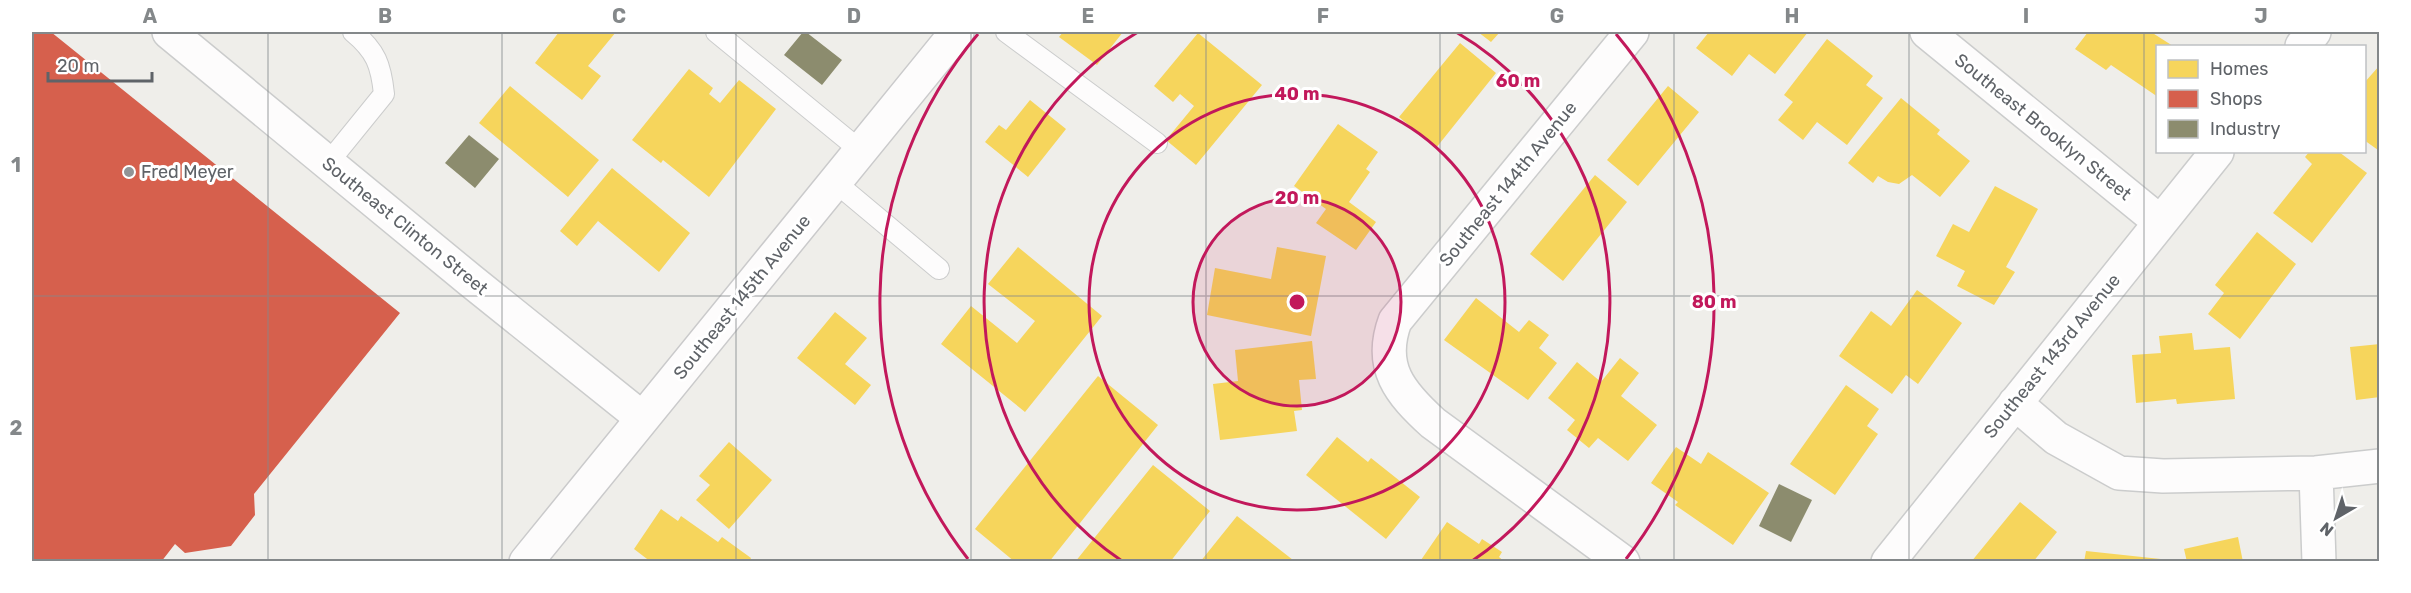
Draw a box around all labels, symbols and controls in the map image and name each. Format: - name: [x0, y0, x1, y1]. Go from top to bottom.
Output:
- text: A: [143, 4, 158, 28]
- text: B: [378, 4, 392, 28]
- text: C: [612, 4, 626, 28]
- text: D: [847, 4, 861, 28]
- text: E: [1082, 4, 1094, 28]
- text: F: [1317, 4, 1329, 28]
- text: G: [1550, 4, 1564, 28]
- text: H: [1785, 4, 1799, 28]
- text: I: [2023, 4, 2029, 28]
- text: J: [2254, 4, 2268, 28]
- scale bar: [48, 45, 152, 83]
- legend: [2156, 45, 2366, 153]
- street label: Southeast Brooklyn Street: [1950, 49, 2136, 205]
- text: 20 m: [57, 55, 99, 77]
- text: Homes: [2210, 58, 2268, 80]
- text: 60 m: [1496, 70, 1540, 92]
- text: 40 m: [1275, 83, 1319, 105]
- text: Shops: [2210, 88, 2262, 110]
- street label: Southeast 144th Avenue: [1435, 97, 1581, 271]
- text: Industry: [2210, 118, 2280, 140]
- street label: Southeast Clinton Street: [318, 152, 492, 300]
- text: 1: [11, 153, 21, 177]
- place label: Fred Meyer: [141, 161, 234, 183]
- marker: Fred Meyer: [122, 165, 136, 179]
- text: 20 m: [1275, 187, 1319, 209]
- street label: Southeast 145th Avenue: [669, 210, 815, 384]
- street label: Southeast 143rd Avenue: [1979, 269, 2125, 443]
- text: 80 m: [1692, 291, 1736, 313]
- centre of rings: [1287, 292, 1307, 312]
- text: 2: [10, 416, 23, 440]
- north arrow: [2306, 488, 2366, 548]
- text: N: [2316, 518, 2337, 540]

